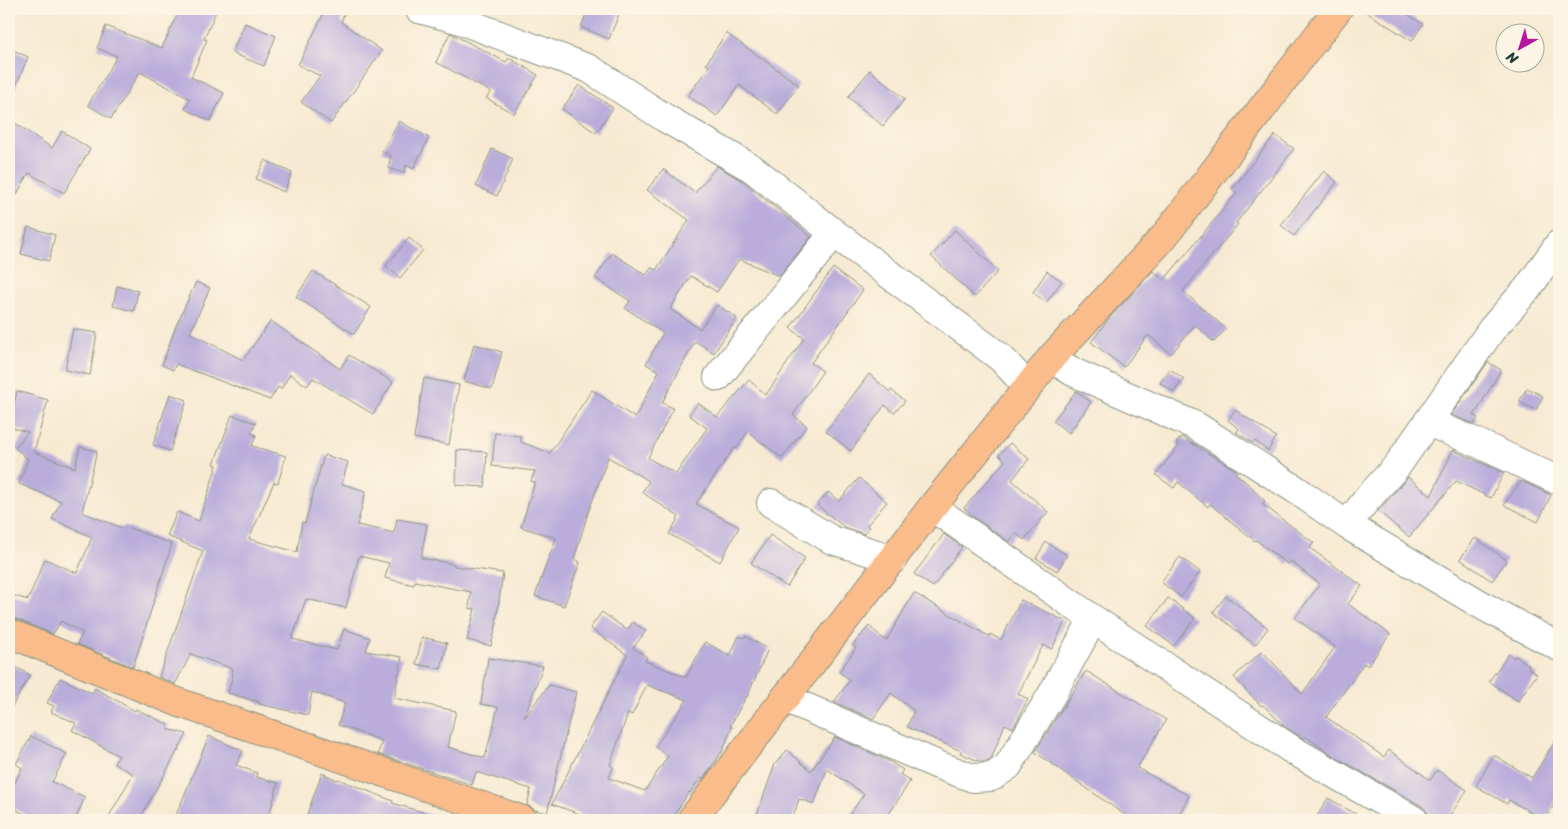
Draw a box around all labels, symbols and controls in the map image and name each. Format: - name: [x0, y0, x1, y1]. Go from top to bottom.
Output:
- north arrow: [1496, 22, 1546, 72]
- text: N: [1500, 45, 1525, 71]

